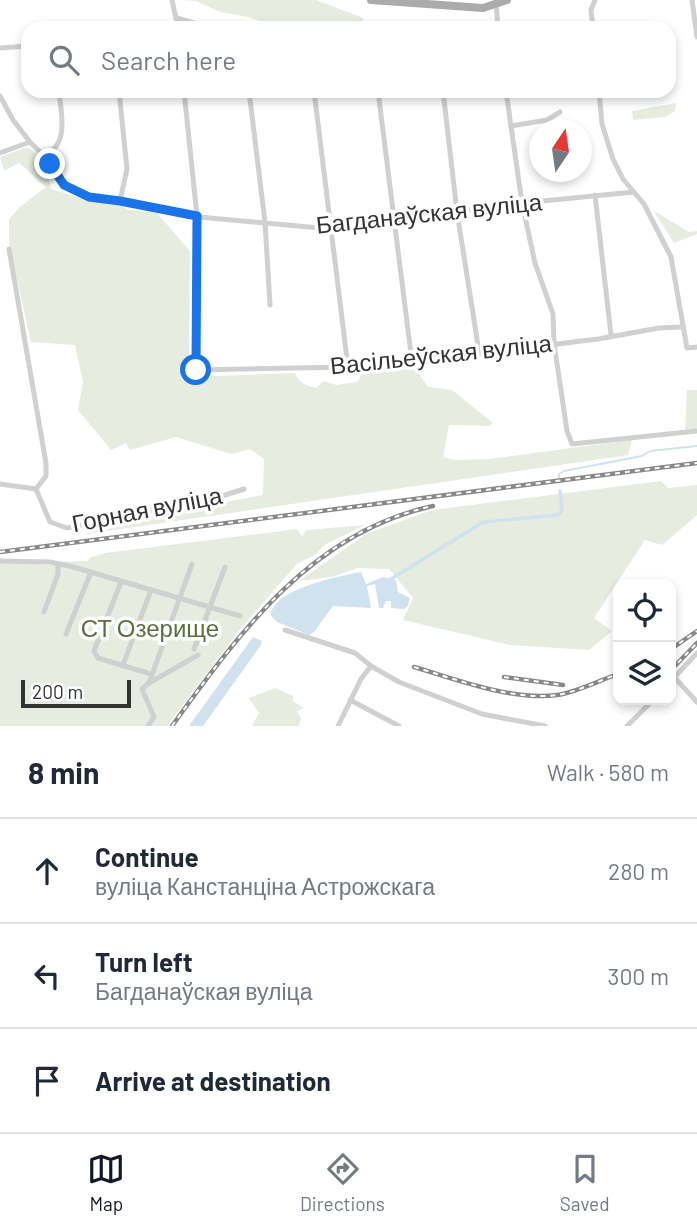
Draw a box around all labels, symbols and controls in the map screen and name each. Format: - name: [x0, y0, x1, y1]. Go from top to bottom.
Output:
- search box: [21, 21, 676, 98]
- icon: search: [45, 41, 83, 79]
- text: Search here: [101, 44, 236, 75]
- north arrow: [529, 119, 592, 182]
- route end: [34, 148, 65, 179]
- street label: Багданаўская вуліца: [314, 186, 544, 239]
- street label: Васільеўская вуліца: [329, 327, 554, 380]
- route start: [180, 354, 211, 385]
- street label: Горная вуліца: [69, 480, 225, 537]
- map controls: [613, 579, 676, 705]
- button: locate: [613, 579, 676, 642]
- park label: СТ Озерище: [81, 613, 219, 642]
- button: layers: [613, 642, 676, 705]
- scale bar: [21, 677, 131, 709]
- text: 200 m: [32, 680, 83, 703]
- text: 8 min: [28, 754, 99, 790]
- text: Walk · 580 m: [547, 758, 669, 786]
- text: Continue: [95, 841, 199, 872]
- icon: ahead: [28, 852, 66, 890]
- text: 280 m: [608, 857, 669, 885]
- text: вуліца Канстанціна Астрожскага: [95, 872, 435, 900]
- text: Turn left: [95, 946, 193, 977]
- icon: left: [28, 957, 66, 995]
- text: 300 m: [608, 962, 669, 990]
- text: Багданаўская вуліца: [95, 977, 313, 1005]
- icon: arrive: [28, 1062, 66, 1100]
- text: Arrive at destination: [95, 1065, 331, 1096]
- tab: Map: [87, 1150, 125, 1215]
- tab: Directions: [300, 1150, 385, 1215]
- tab: Saved: [560, 1150, 610, 1215]

